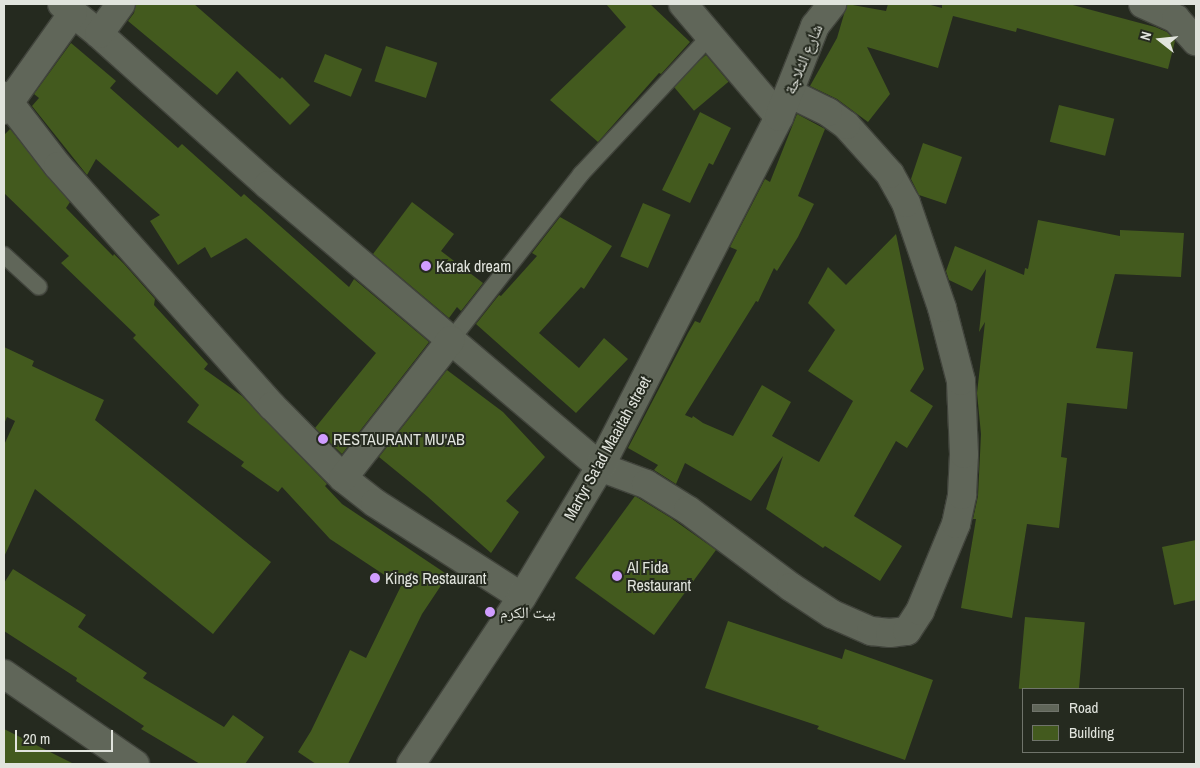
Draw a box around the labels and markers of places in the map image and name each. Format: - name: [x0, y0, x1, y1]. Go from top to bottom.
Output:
- place label: Karak dream: [436, 256, 511, 276]
- marker: Karak dream: [420, 260, 432, 272]
- place label: RESTAURANT MU'AB: [333, 429, 465, 449]
- marker: RESTAURANT MU'AB: [317, 433, 329, 445]
- place label: Al Fida Restaurant: [627, 557, 691, 595]
- place label: Kings Restaurant: [385, 568, 486, 588]
- marker: Al Fida Restaurant: [611, 570, 623, 582]
- marker: Kings Restaurant: [369, 572, 381, 584]
- place label: بيت الكرم: [500, 602, 556, 622]
- marker: بيت الكرم: [484, 606, 496, 618]

